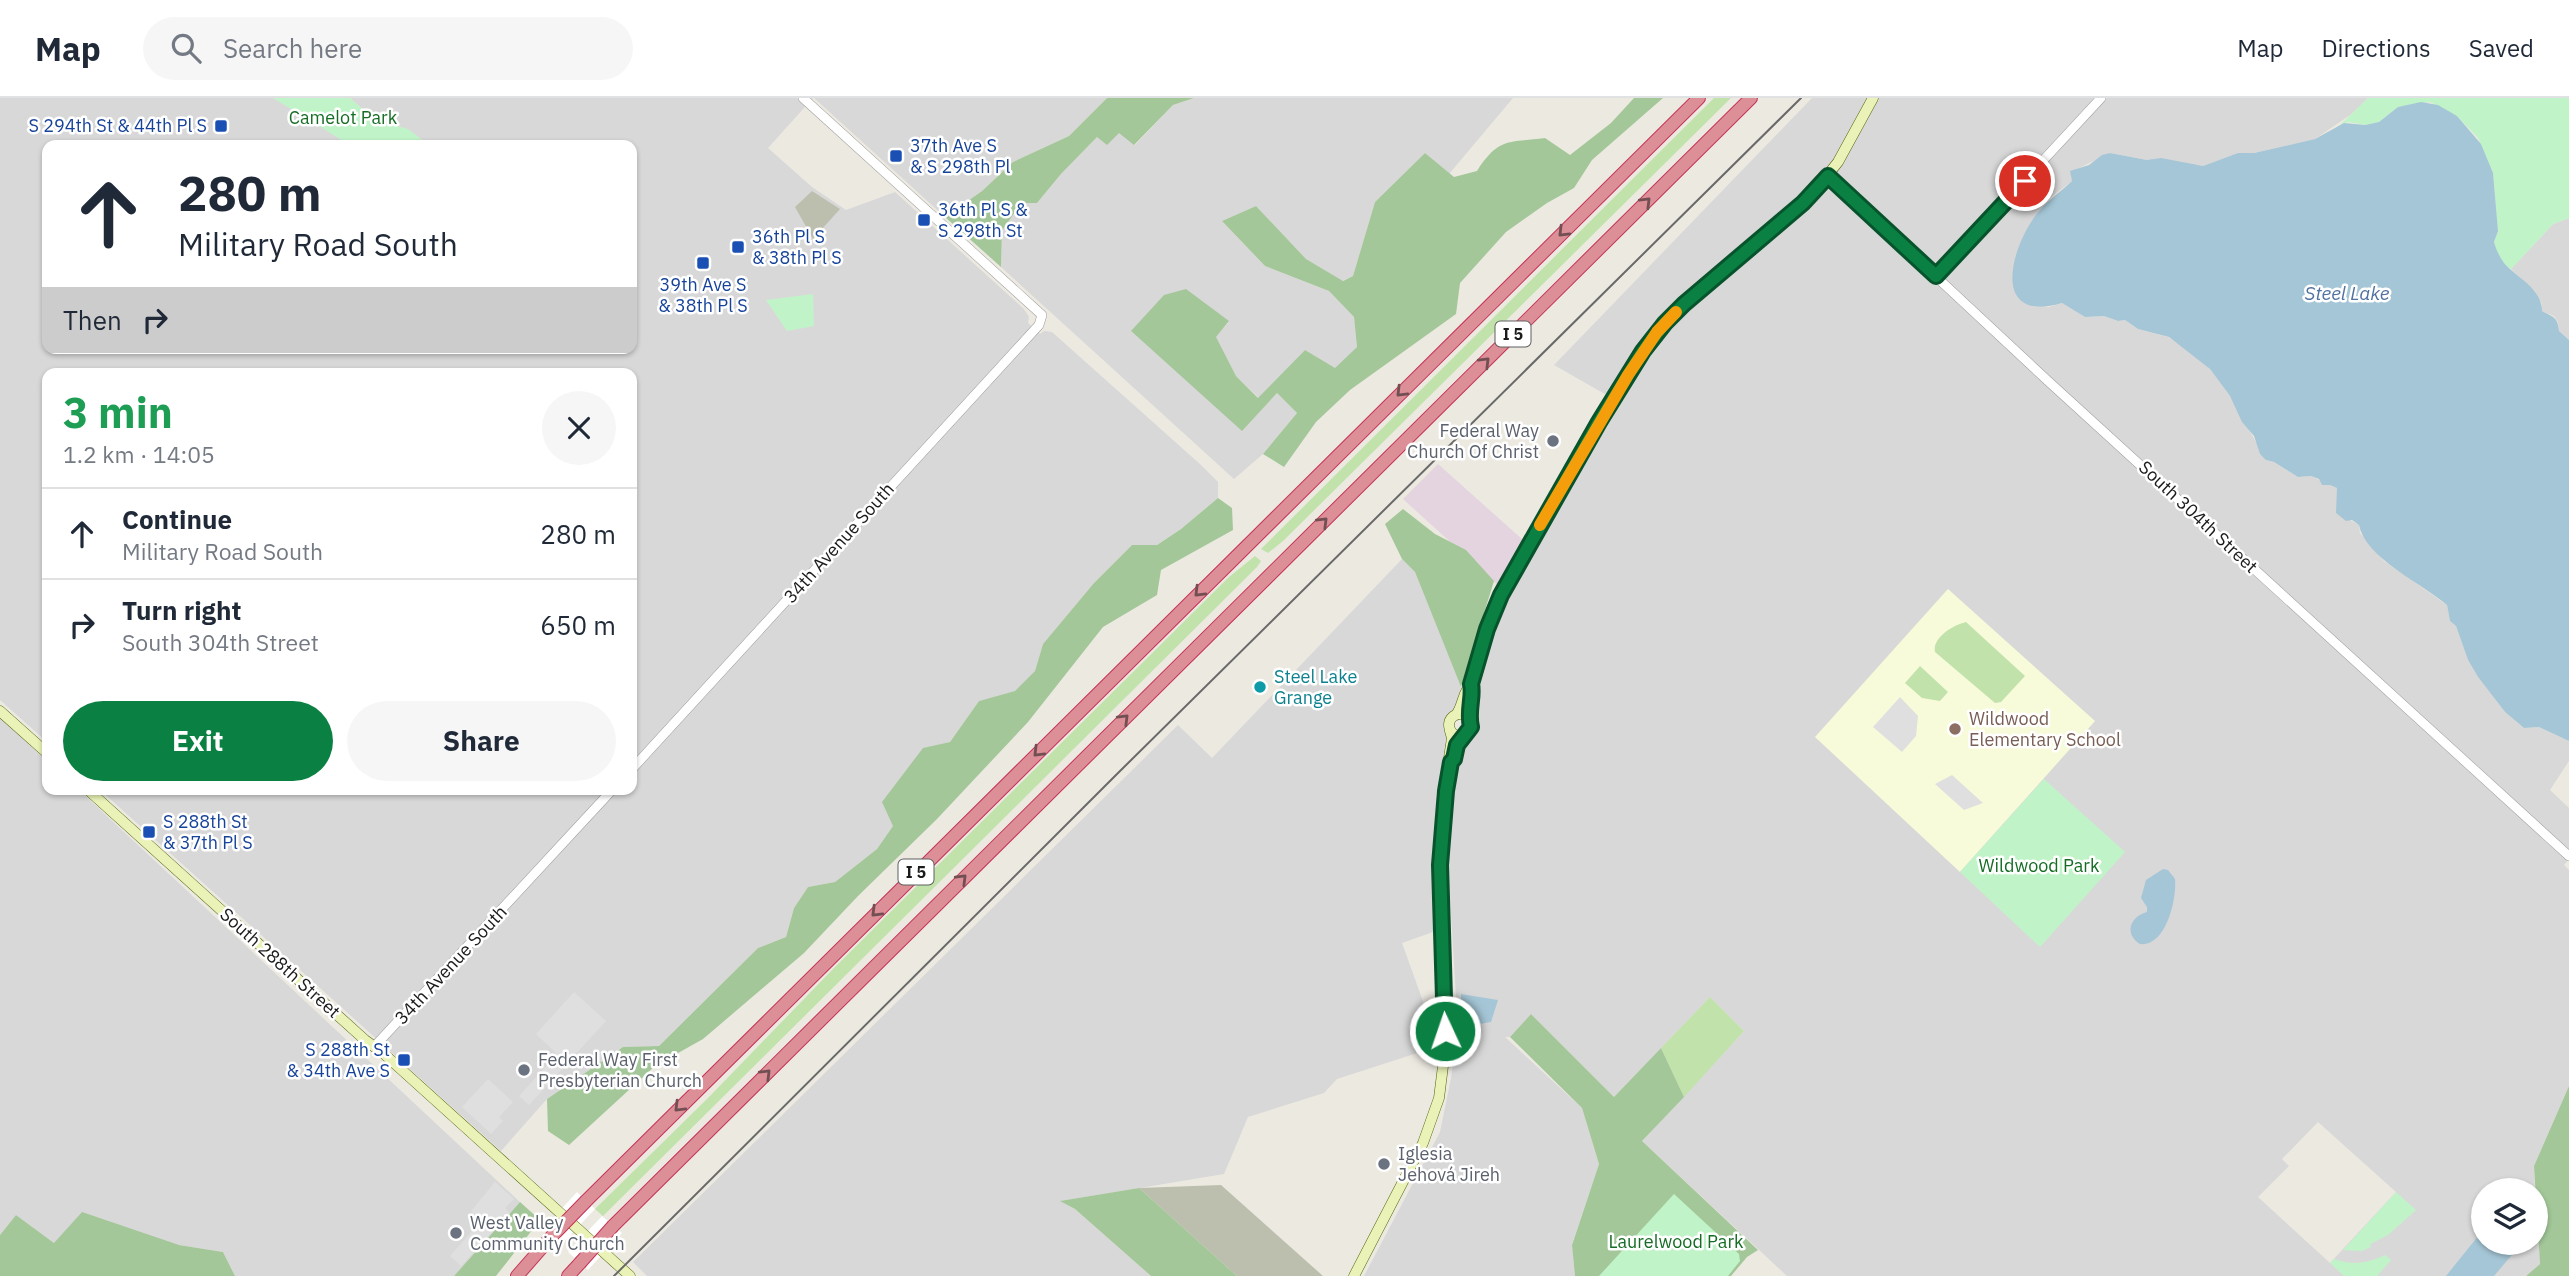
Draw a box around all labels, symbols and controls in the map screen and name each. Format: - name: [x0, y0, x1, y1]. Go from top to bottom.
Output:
- search box: [143, 17, 633, 80]
- text: Map: [35, 27, 101, 70]
- icon: search: [167, 29, 205, 67]
- text: Search here: [223, 31, 362, 65]
- text: Map: [2237, 32, 2283, 64]
- text: Directions: [2321, 32, 2431, 64]
- text: Saved: [2469, 32, 2534, 64]
- park label: Camelot Park: [289, 106, 398, 129]
- place label: S 294th St & 44th Pl S: [28, 114, 207, 137]
- marker: S 294th St & 44th Pl S: [213, 118, 229, 134]
- place label: 37th Ave S & S 298th Pl: [910, 134, 1011, 178]
- marker: 37th Ave S & S 298th Pl: [888, 148, 904, 164]
- pin: [1995, 151, 2055, 211]
- text: 280 m: [178, 161, 322, 224]
- icon: arrive: [2006, 162, 2044, 200]
- icon: ahead: [63, 168, 154, 259]
- one-way arrow: [1638, 197, 1651, 210]
- place label: 36th Pl S & S 298th St: [938, 198, 1028, 242]
- marker: 36th Pl S & S 298th St: [916, 212, 932, 228]
- text: Military Road South: [178, 223, 458, 265]
- one-way arrow: [1558, 224, 1571, 237]
- place label: 36th Pl S & 38th Pl S: [752, 225, 842, 269]
- marker: 36th Pl S & 38th Pl S: [730, 239, 746, 255]
- marker: 39th Ave S & 38th Pl S: [695, 255, 711, 271]
- place label: 39th Ave S & 38th Pl S: [658, 273, 748, 317]
- water label: Steel Lake: [2304, 281, 2390, 305]
- icon: right: [136, 301, 174, 339]
- text: Then: [63, 303, 122, 337]
- road number: I 5: [1496, 322, 1530, 346]
- one-way arrow: [1476, 357, 1489, 370]
- one-way arrow: [1397, 384, 1410, 397]
- text: 3 min: [63, 385, 173, 440]
- button: close: [542, 391, 616, 465]
- place label: Federal Way Church Of Christ: [1407, 419, 1539, 463]
- marker: Federal Way Church Of Christ: [1545, 433, 1561, 449]
- text: 1.2 km · 14:05: [63, 439, 215, 469]
- street label: South 304th Street: [2134, 456, 2263, 578]
- street label: 34th Avenue South: [779, 478, 899, 608]
- text: Continue: [122, 502, 232, 536]
- icon: ahead: [63, 515, 101, 553]
- text: 280 m: [540, 517, 616, 551]
- one-way arrow: [1315, 517, 1328, 530]
- text: Military Road South: [122, 536, 323, 566]
- one-way arrow: [1195, 584, 1208, 597]
- text: Turn right: [122, 593, 241, 627]
- icon: right: [63, 606, 101, 644]
- text: 650 m: [540, 608, 616, 642]
- text: South 304th Street: [122, 627, 319, 657]
- place label: Steel Lake Grange: [1274, 665, 1357, 709]
- marker: Steel Lake Grange: [1252, 679, 1268, 695]
- button: Exit: [63, 701, 333, 781]
- button: Share: [347, 701, 616, 781]
- place label: Wildwood Elementary School: [1969, 707, 2121, 751]
- one-way arrow: [1115, 714, 1128, 727]
- marker: Wildwood Elementary School: [1947, 721, 1963, 737]
- one-way arrow: [1033, 744, 1046, 757]
- place label: S 288th St & 37th Pl S: [163, 810, 253, 854]
- marker: S 288th St & 37th Pl S: [141, 824, 157, 840]
- park label: Wildwood Park: [1979, 854, 2100, 877]
- road number: I 5: [898, 860, 934, 884]
- one-way arrow: [954, 875, 966, 887]
- street label: 34th Avenue South: [390, 900, 512, 1029]
- street label: South 288th Street: [215, 903, 345, 1023]
- one-way arrow: [872, 904, 884, 916]
- position arrow: [1408, 994, 1482, 1068]
- place label: S 288th St & 34th Ave S: [286, 1038, 390, 1082]
- place label: Federal Way First Presbyterian Church: [538, 1048, 702, 1092]
- marker: S 288th St & 34th Ave S: [396, 1052, 412, 1068]
- marker: Federal Way First Presbyterian Church: [516, 1062, 532, 1078]
- one-way arrow: [758, 1070, 770, 1082]
- one-way arrow: [675, 1098, 688, 1111]
- place label: Iglesia Jehová Jireh: [1398, 1142, 1500, 1186]
- marker: Iglesia Jehová Jireh: [1376, 1156, 1392, 1172]
- map controls: [2471, 1178, 2548, 1255]
- button: layers: [2471, 1178, 2548, 1255]
- place label: West Valley Community Church: [470, 1211, 625, 1255]
- marker: West Valley Community Church: [448, 1225, 464, 1241]
- park label: Laurelwood Park: [1608, 1230, 1744, 1253]

